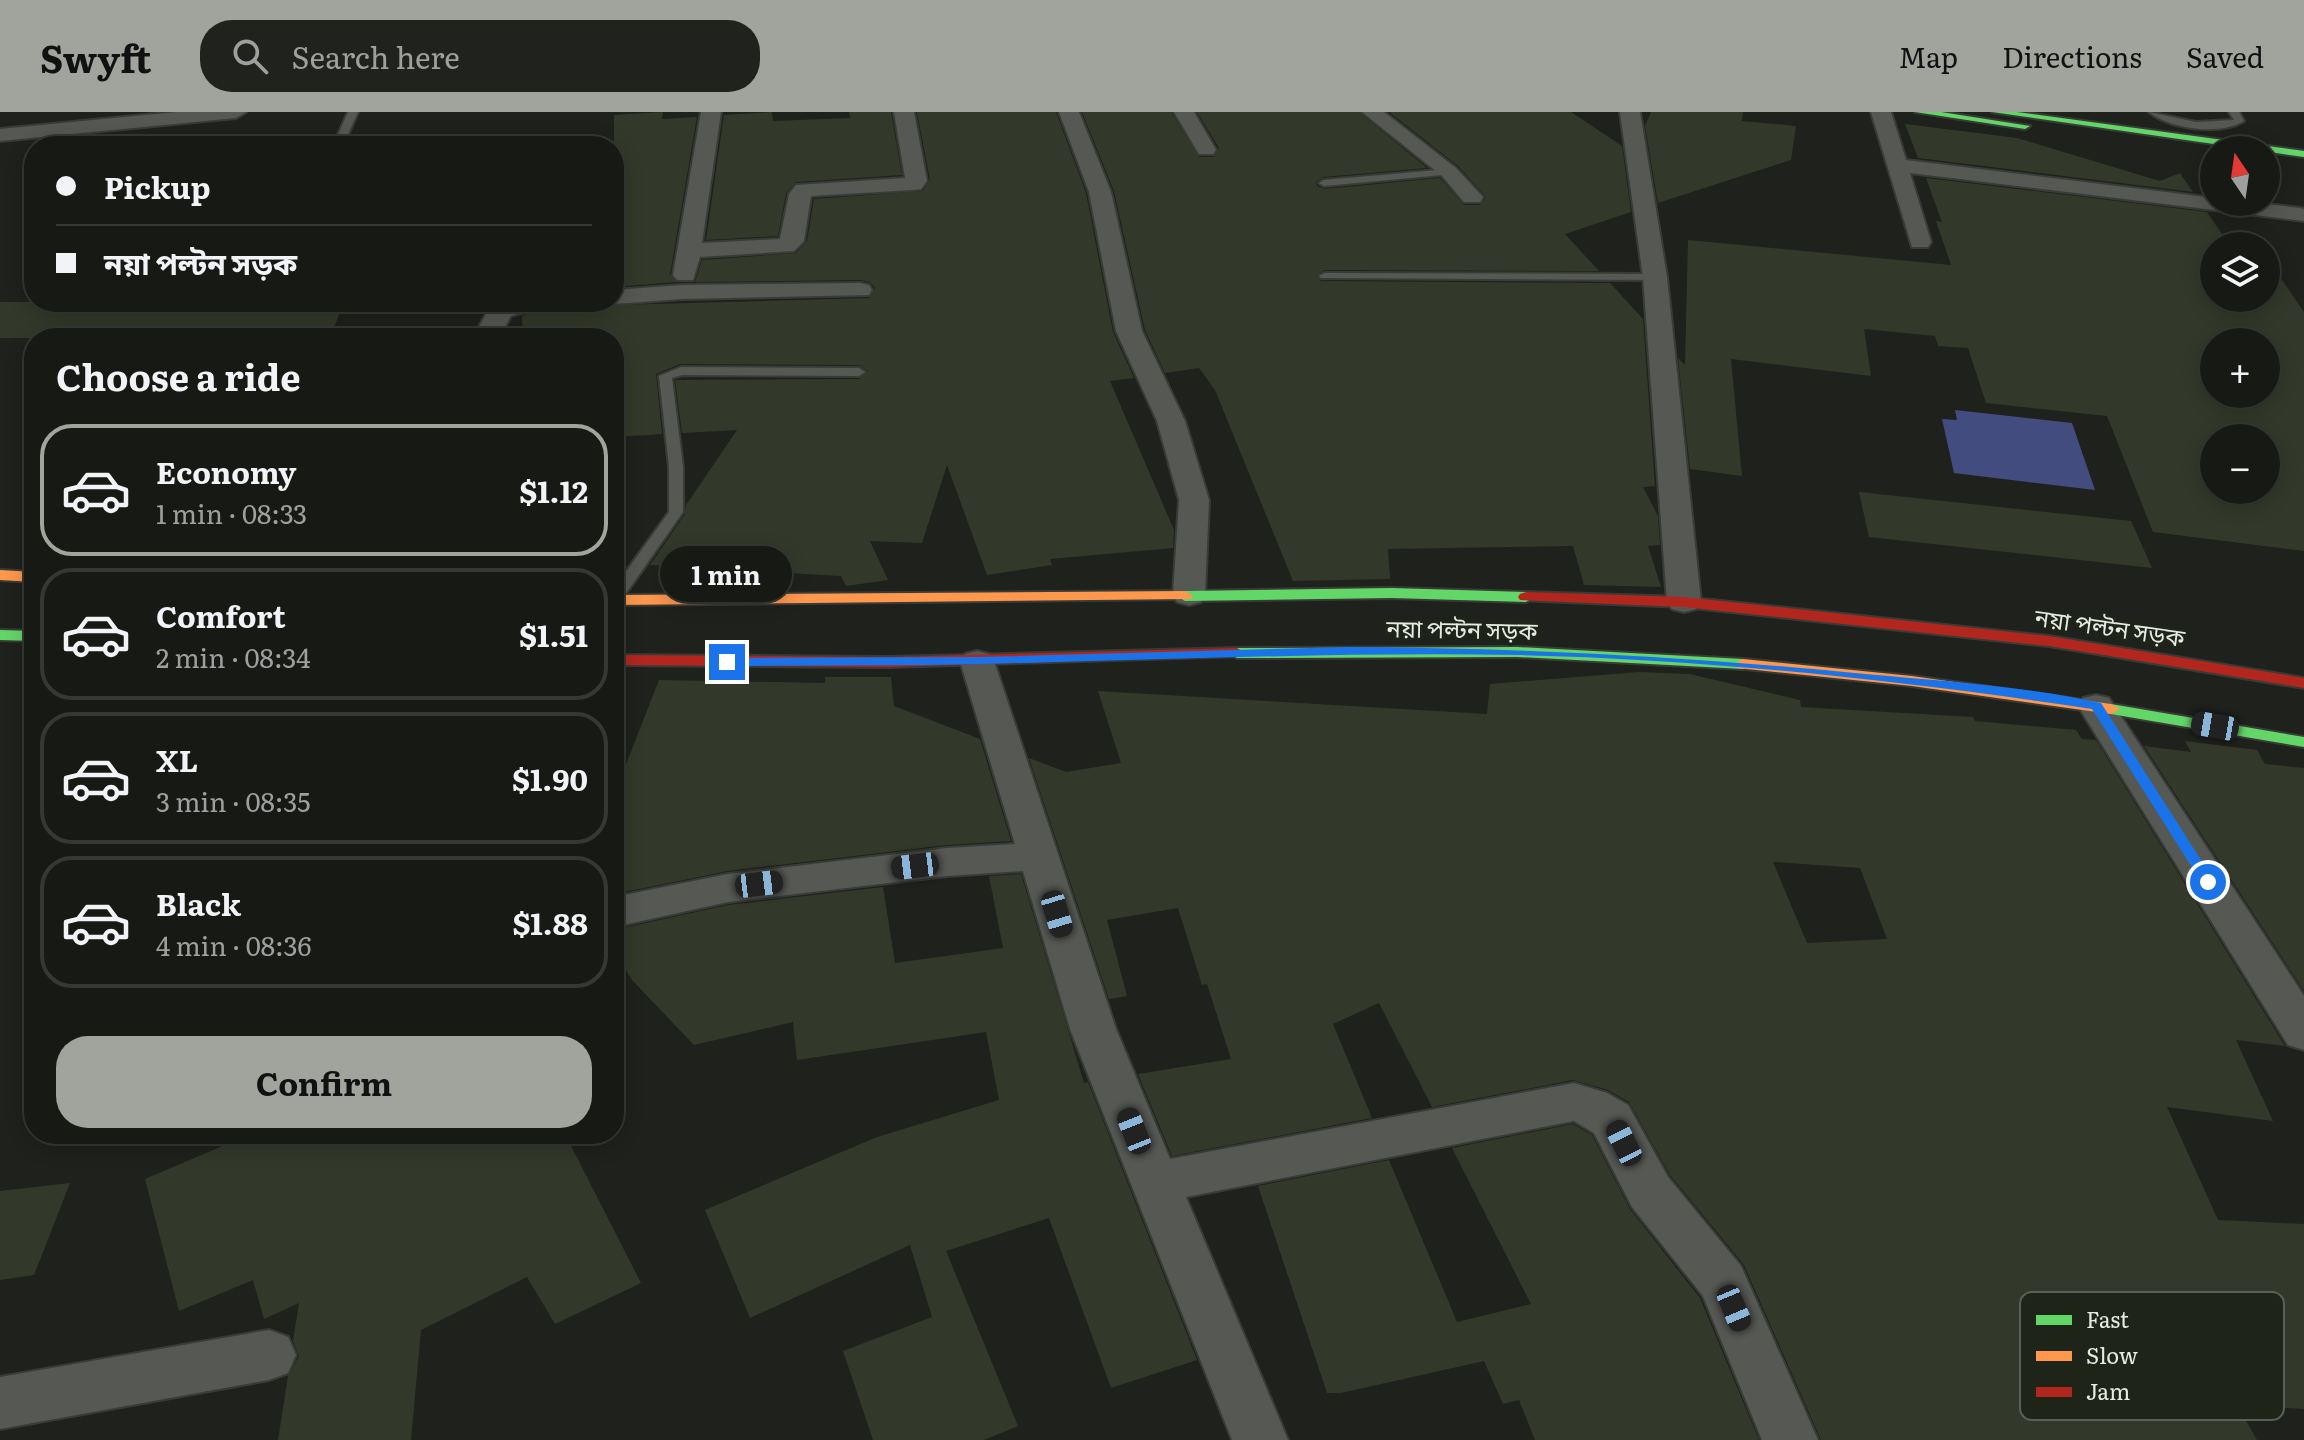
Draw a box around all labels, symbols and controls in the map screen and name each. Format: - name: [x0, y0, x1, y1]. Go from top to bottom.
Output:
- search box: [200, 20, 760, 92]
- text: Swyft: [40, 28, 152, 85]
- icon: search: [228, 34, 272, 78]
- text: Search here: [292, 34, 460, 78]
- text: Map: [1899, 35, 1958, 77]
- text: Directions: [2002, 35, 2142, 77]
- text: Saved: [2186, 35, 2264, 77]
- north arrow: [2200, 136, 2280, 216]
- map controls: [2200, 136, 2280, 504]
- text: Pickup: [104, 164, 211, 208]
- button: layers: [2200, 232, 2280, 312]
- text: নয়া পল্টন সড়ক: [104, 240, 297, 284]
- button: +: [2200, 328, 2280, 408]
- text: Choose a ride: [56, 349, 301, 402]
- button: −: [2200, 424, 2280, 504]
- text: Economy: [156, 449, 296, 493]
- icon: car: [60, 454, 132, 526]
- text: $1.12: [519, 468, 588, 512]
- text: 1 min · 08:33: [156, 493, 307, 532]
- callout: 1 min: [661, 546, 793, 602]
- text: 1 min: [691, 554, 761, 593]
- text: Comfort: [156, 593, 286, 637]
- icon: car: [60, 598, 132, 670]
- street label: নয়া পল্টন সড়ক: [2032, 598, 2188, 654]
- street label: নয়া পল্টন সড়ক: [1385, 609, 1539, 647]
- text: $1.51: [519, 612, 588, 656]
- text: 2 min · 08:34: [156, 637, 311, 676]
- route end: [709, 644, 745, 680]
- car: [2189, 710, 2241, 742]
- text: XL: [156, 737, 198, 781]
- icon: car: [60, 742, 132, 814]
- text: $1.90: [512, 756, 588, 800]
- text: 3 min · 08:35: [156, 781, 310, 820]
- car: [890, 851, 940, 881]
- route start: [2190, 864, 2226, 900]
- car: [734, 869, 784, 899]
- text: Black: [156, 881, 241, 925]
- icon: car: [60, 886, 132, 958]
- car: [1039, 888, 1075, 940]
- text: $1.88: [513, 900, 588, 944]
- text: 4 min · 08:36: [156, 925, 311, 964]
- button: Confirm: [56, 1036, 592, 1128]
- car: [1114, 1104, 1154, 1158]
- car: [1602, 1116, 1646, 1170]
- car: [1714, 1281, 1754, 1335]
- legend: [2020, 1292, 2284, 1420]
- text: Fast: [2086, 1302, 2129, 1335]
- text: Slow: [2086, 1338, 2138, 1371]
- text: Jam: [2086, 1374, 2130, 1407]

